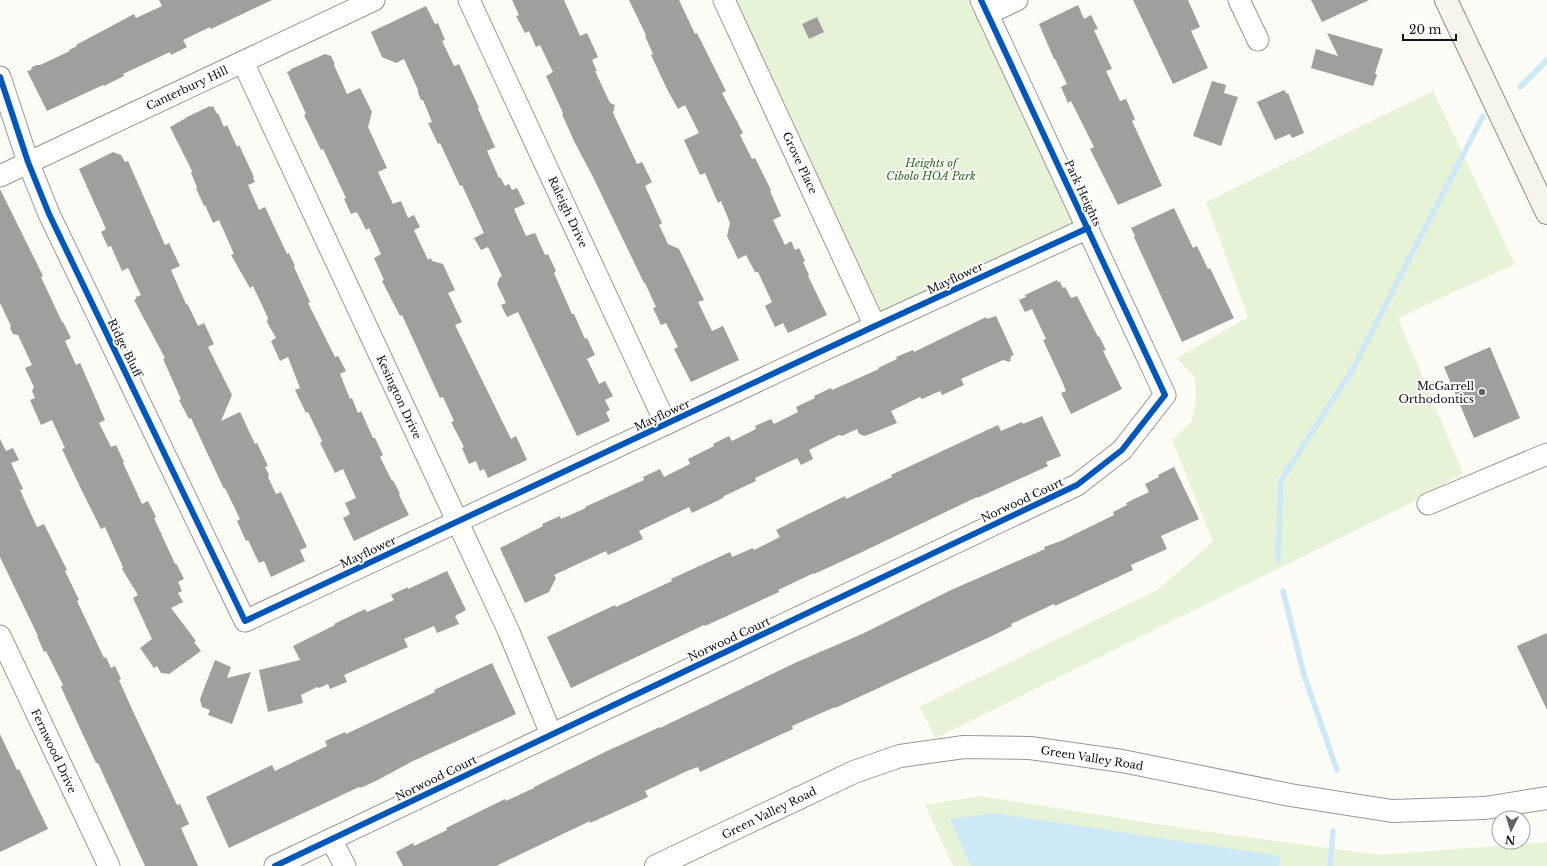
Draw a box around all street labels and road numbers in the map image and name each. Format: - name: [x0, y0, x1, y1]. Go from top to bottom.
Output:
- street label: Canterbury Hill: [144, 63, 231, 113]
- street label: Grove Place: [779, 130, 821, 196]
- street label: Park Heights: [1061, 157, 1105, 229]
- street label: Raleigh Drive: [545, 174, 591, 250]
- street label: Mayflower: [925, 259, 986, 297]
- street label: Ridge Bluff: [105, 317, 146, 381]
- street label: Kesington Drive: [373, 353, 425, 441]
- street label: Mayflower: [632, 396, 693, 434]
- street label: Norwood Court: [979, 475, 1066, 525]
- street label: Mayflower: [338, 533, 399, 571]
- street label: Norwood Court: [686, 614, 773, 664]
- street label: Fernwood Drive: [28, 707, 80, 795]
- street label: Green Valley Road: [1040, 743, 1145, 773]
- street label: Norwood Court: [393, 752, 480, 804]
- street label: Green Valley Road: [719, 784, 819, 842]

